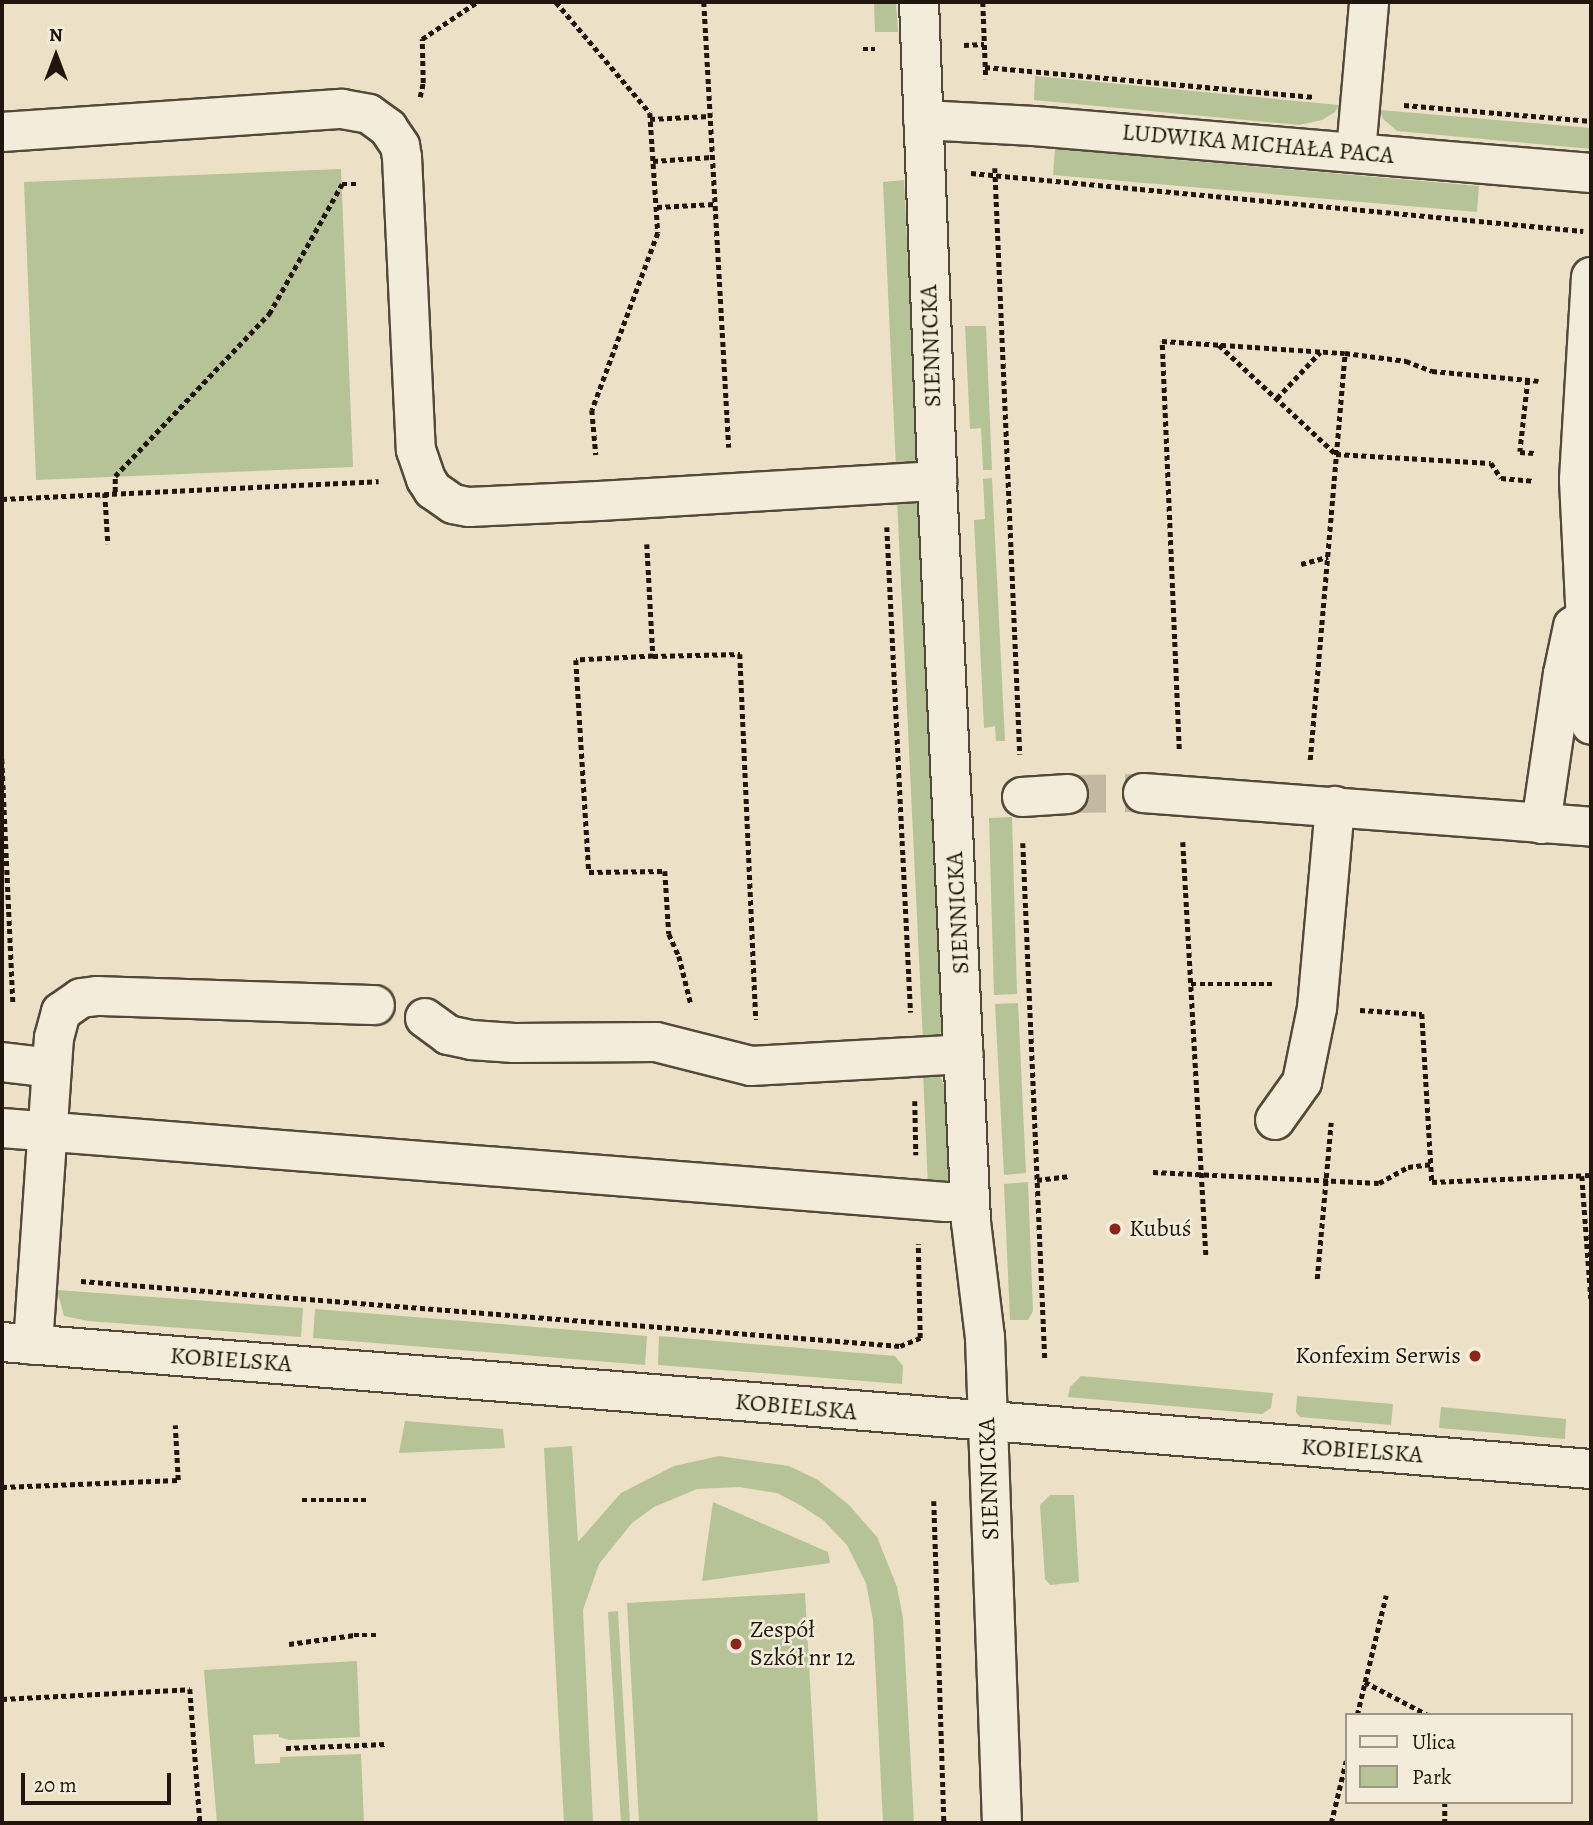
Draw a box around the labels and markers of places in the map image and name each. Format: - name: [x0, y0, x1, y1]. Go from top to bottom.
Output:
- place label: Kubuś: [1129, 1215, 1191, 1243]
- marker: Kubuś: [1107, 1221, 1123, 1237]
- place label: Konfexim Serwis: [1295, 1342, 1461, 1370]
- marker: Konfexim Serwis: [1467, 1348, 1483, 1364]
- place label: Zespół Szkół nr 12: [750, 1616, 855, 1672]
- marker: Zespół Szkół nr 12: [728, 1636, 744, 1652]

